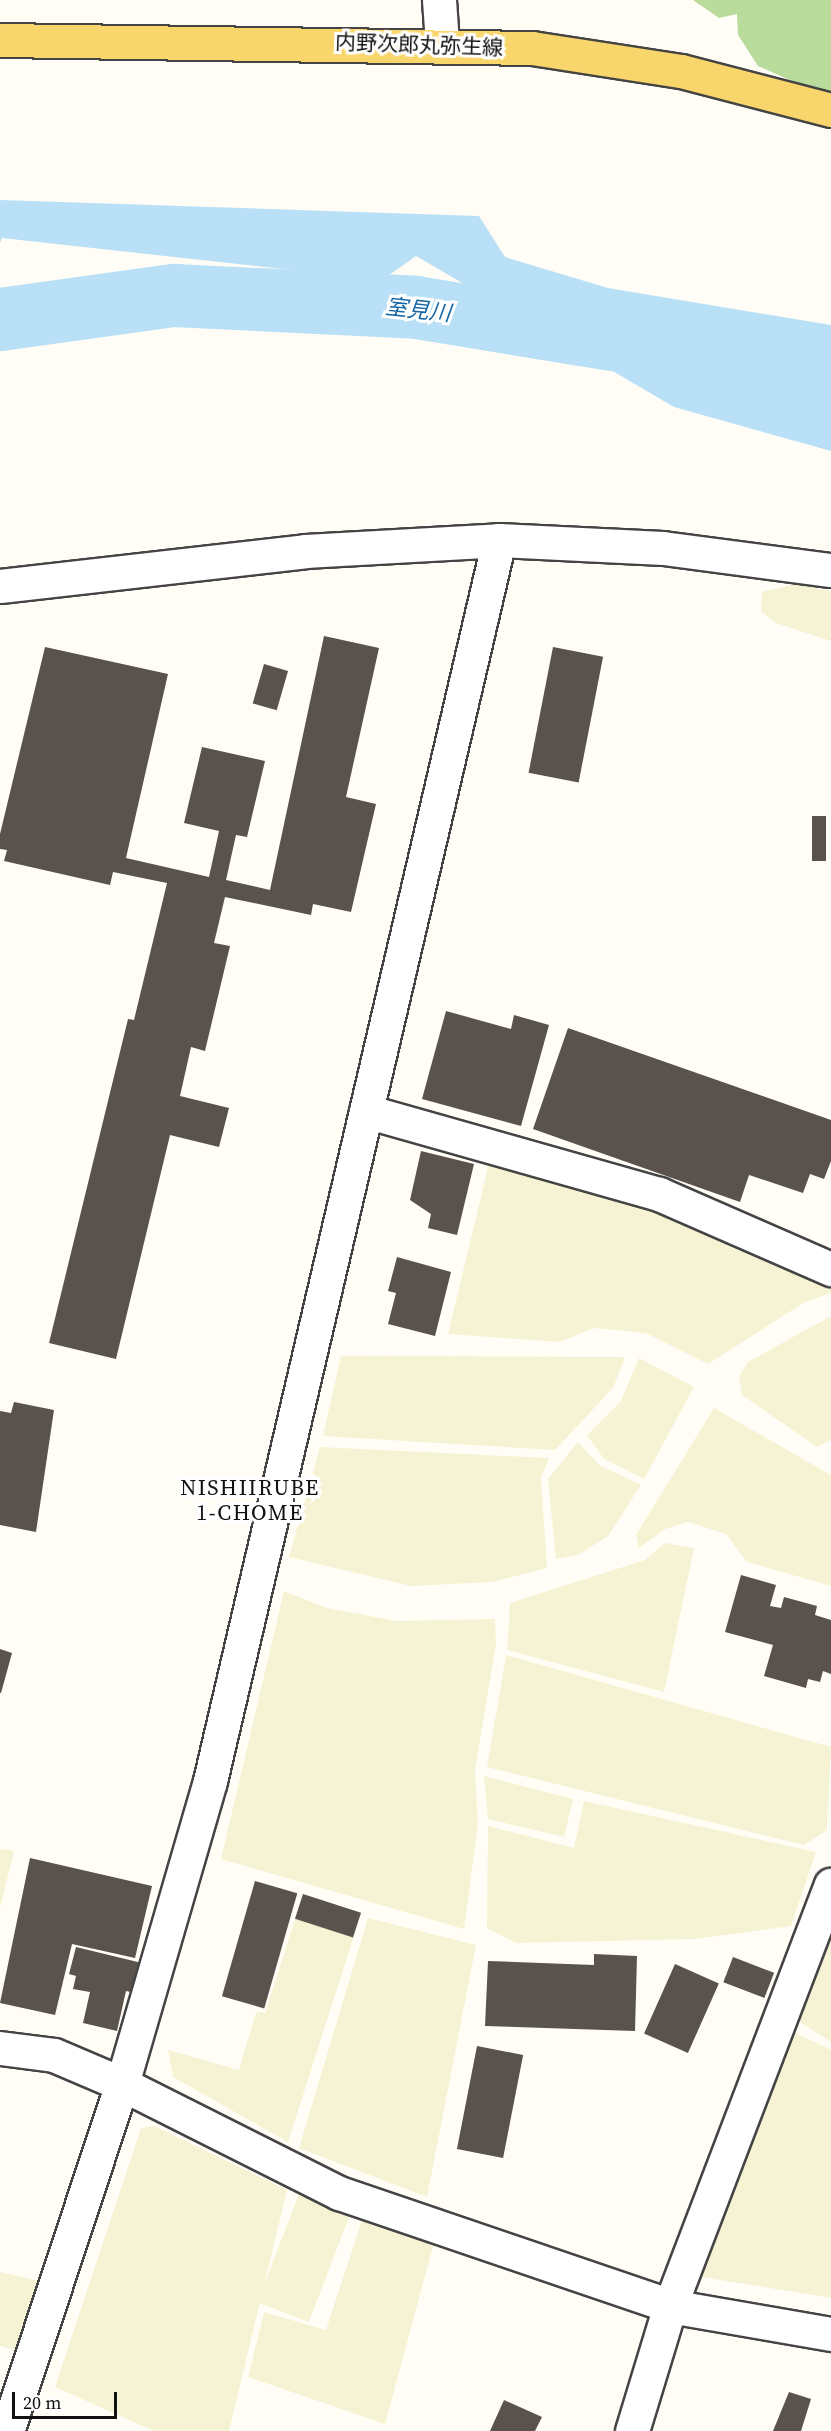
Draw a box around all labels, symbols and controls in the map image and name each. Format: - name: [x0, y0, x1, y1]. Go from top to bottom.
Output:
- street label: 内野次郎丸弥生線: [335, 29, 503, 61]
- water label: 室見川: [384, 293, 452, 327]
- district label: NISHIIRUBE 1-CHOME: [180, 1474, 320, 1526]
- scale bar: [15, 2380, 120, 2418]
- text: 20 m: [23, 2390, 61, 2415]

